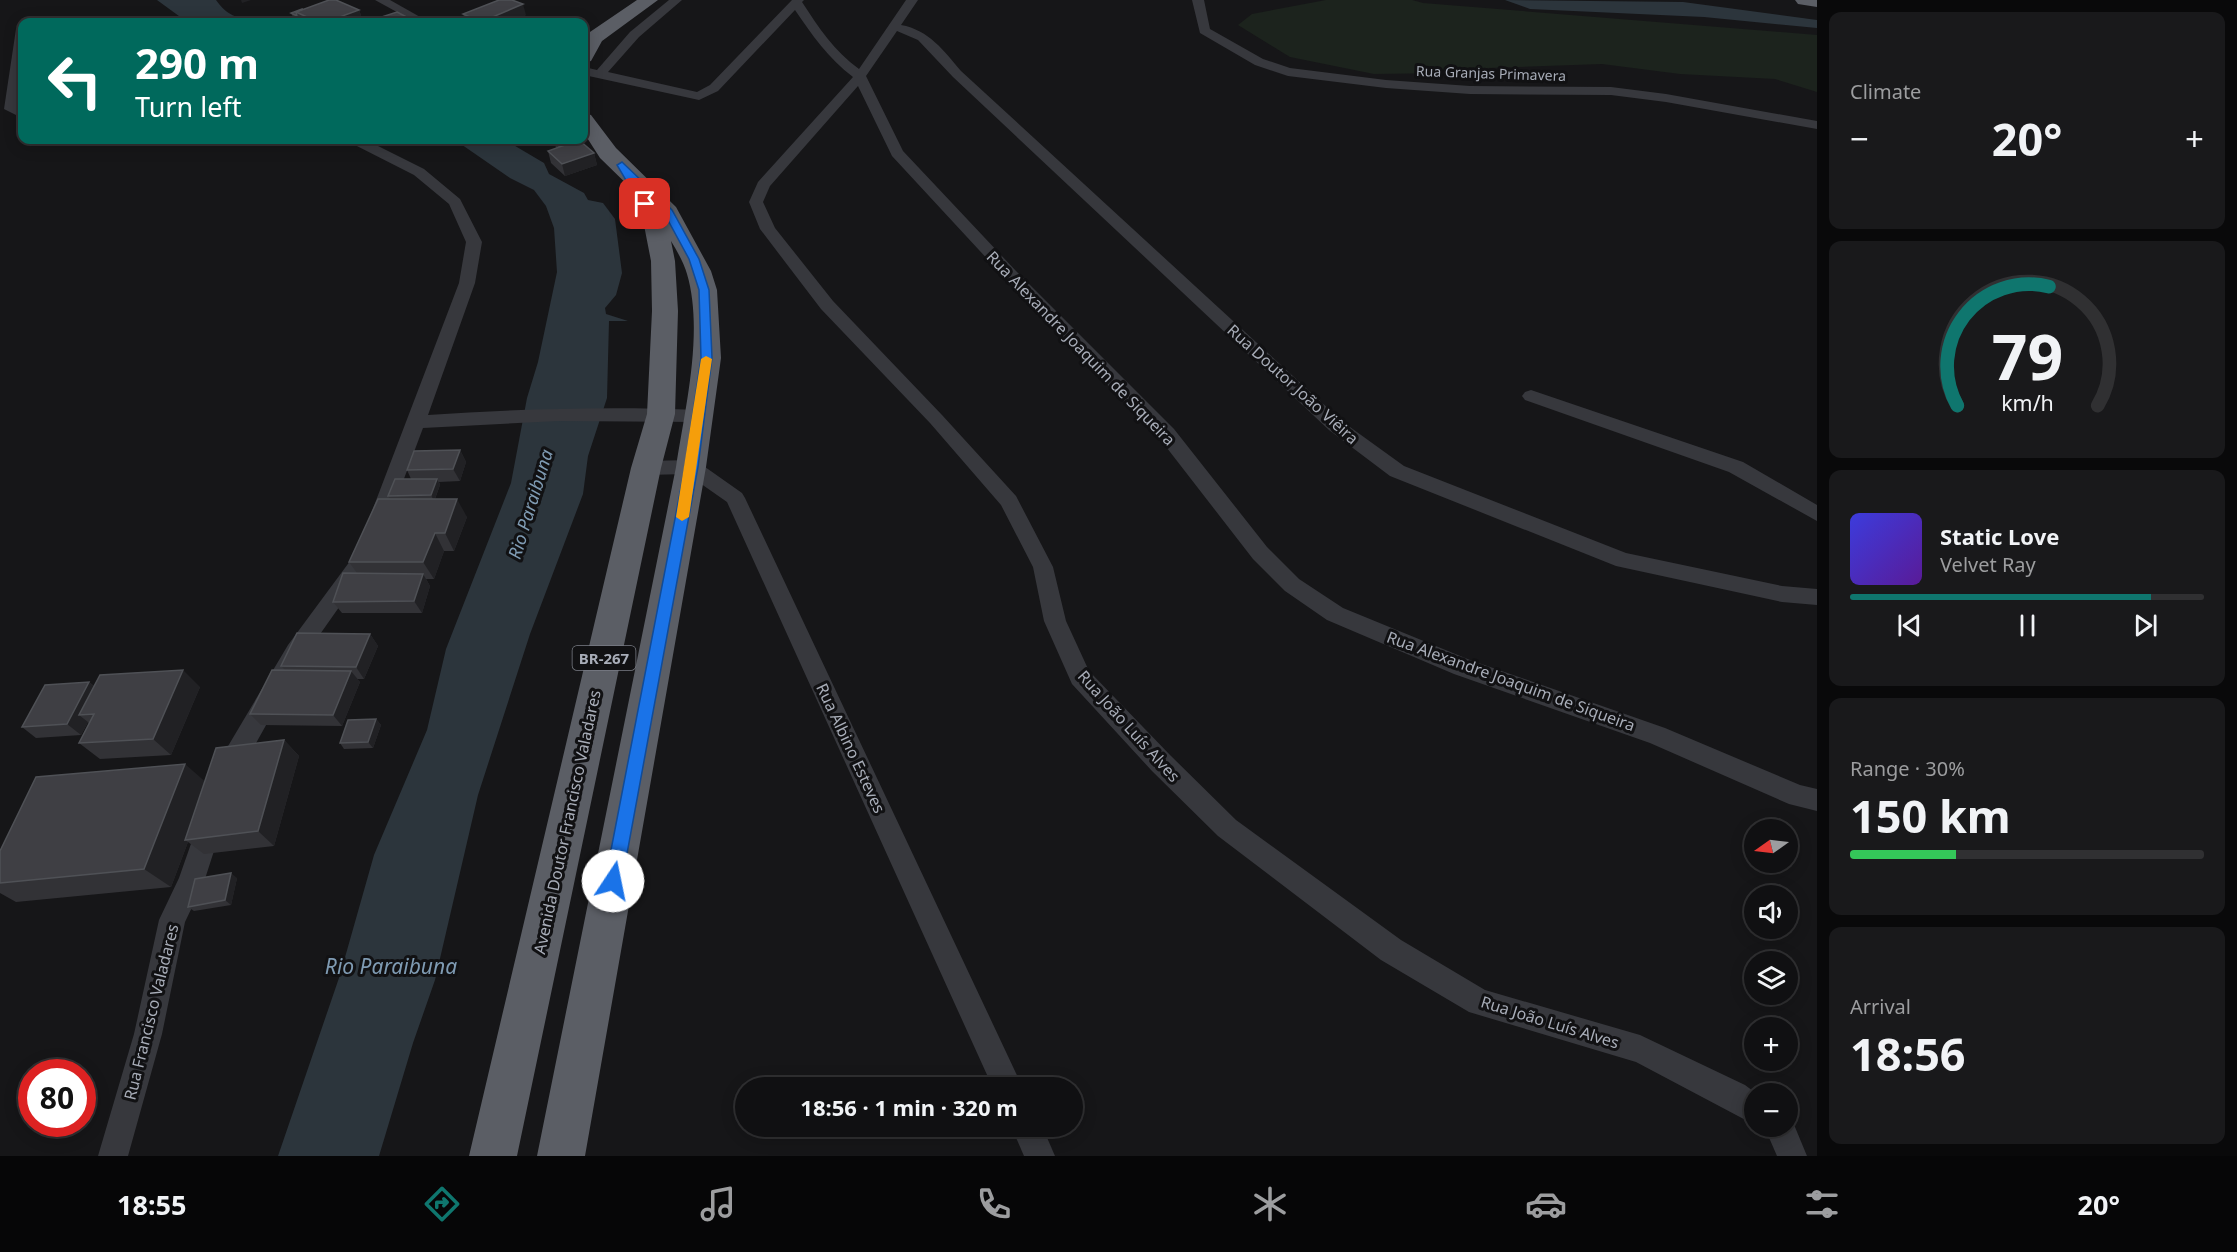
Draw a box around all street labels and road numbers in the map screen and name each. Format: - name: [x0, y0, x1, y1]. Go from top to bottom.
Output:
- street label: Rua Granjas Primavera: [1416, 61, 1566, 85]
- street label: Rua Alexandre Joaquim de Siqueira: [982, 246, 1180, 450]
- street label: Rua Doutor João Viêira: [1223, 319, 1363, 449]
- street label: Rua Alexandre Joaquim de Siqueira: [1384, 626, 1638, 736]
- road number: BR-267: [572, 646, 636, 670]
- street label: Rua João Luís Alves: [1073, 665, 1185, 787]
- street label: Rua Albino Esteves: [811, 680, 891, 816]
- street label: Avenida Doutor Francisco Valadares: [528, 688, 606, 956]
- street label: Rua Francisco Valadares: [118, 922, 184, 1102]
- street label: Rua João Luís Alves: [1478, 991, 1622, 1053]

